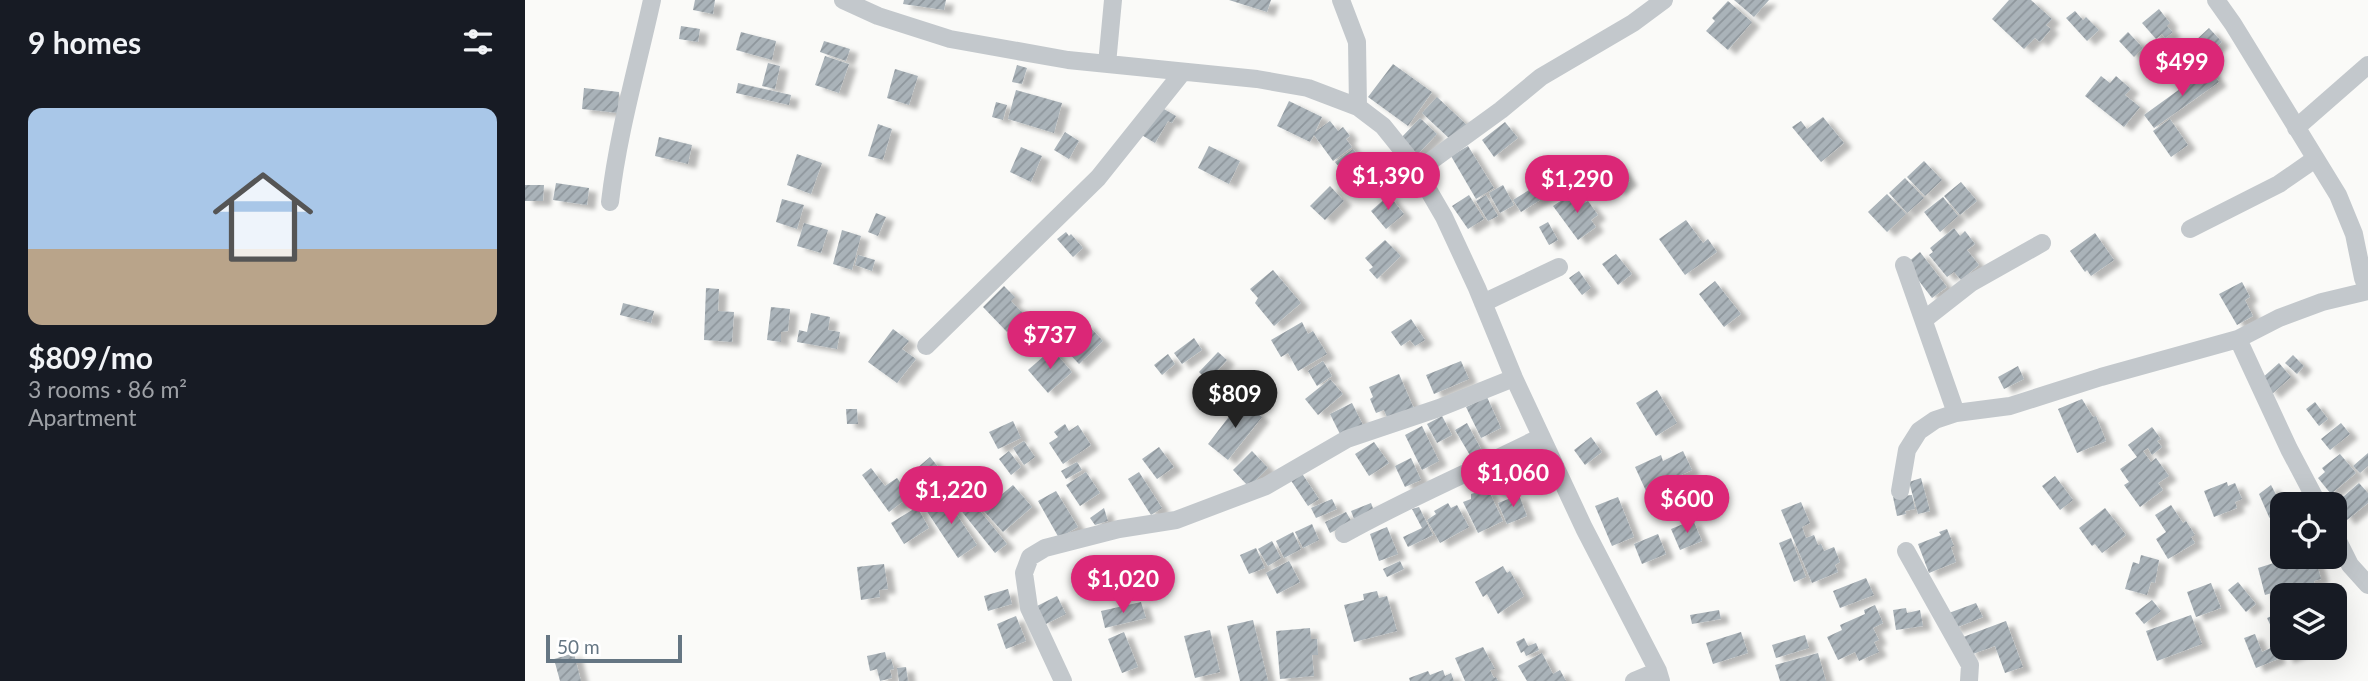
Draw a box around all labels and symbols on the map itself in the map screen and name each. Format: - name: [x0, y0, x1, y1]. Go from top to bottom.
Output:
- pin: $499: [2141, 38, 2223, 98]
- pin: $1,390: [1331, 152, 1445, 212]
- pin: $1,290: [1520, 156, 1634, 215]
- pin: $737: [1009, 312, 1091, 371]
- pin: $809: [1194, 370, 1276, 430]
- pin: $1,060: [1456, 449, 1570, 509]
- pin: $1,220: [894, 466, 1008, 526]
- pin: $600: [1646, 476, 1728, 535]
- pin: $1,020: [1066, 556, 1180, 615]
- scale bar: [546, 632, 683, 664]

